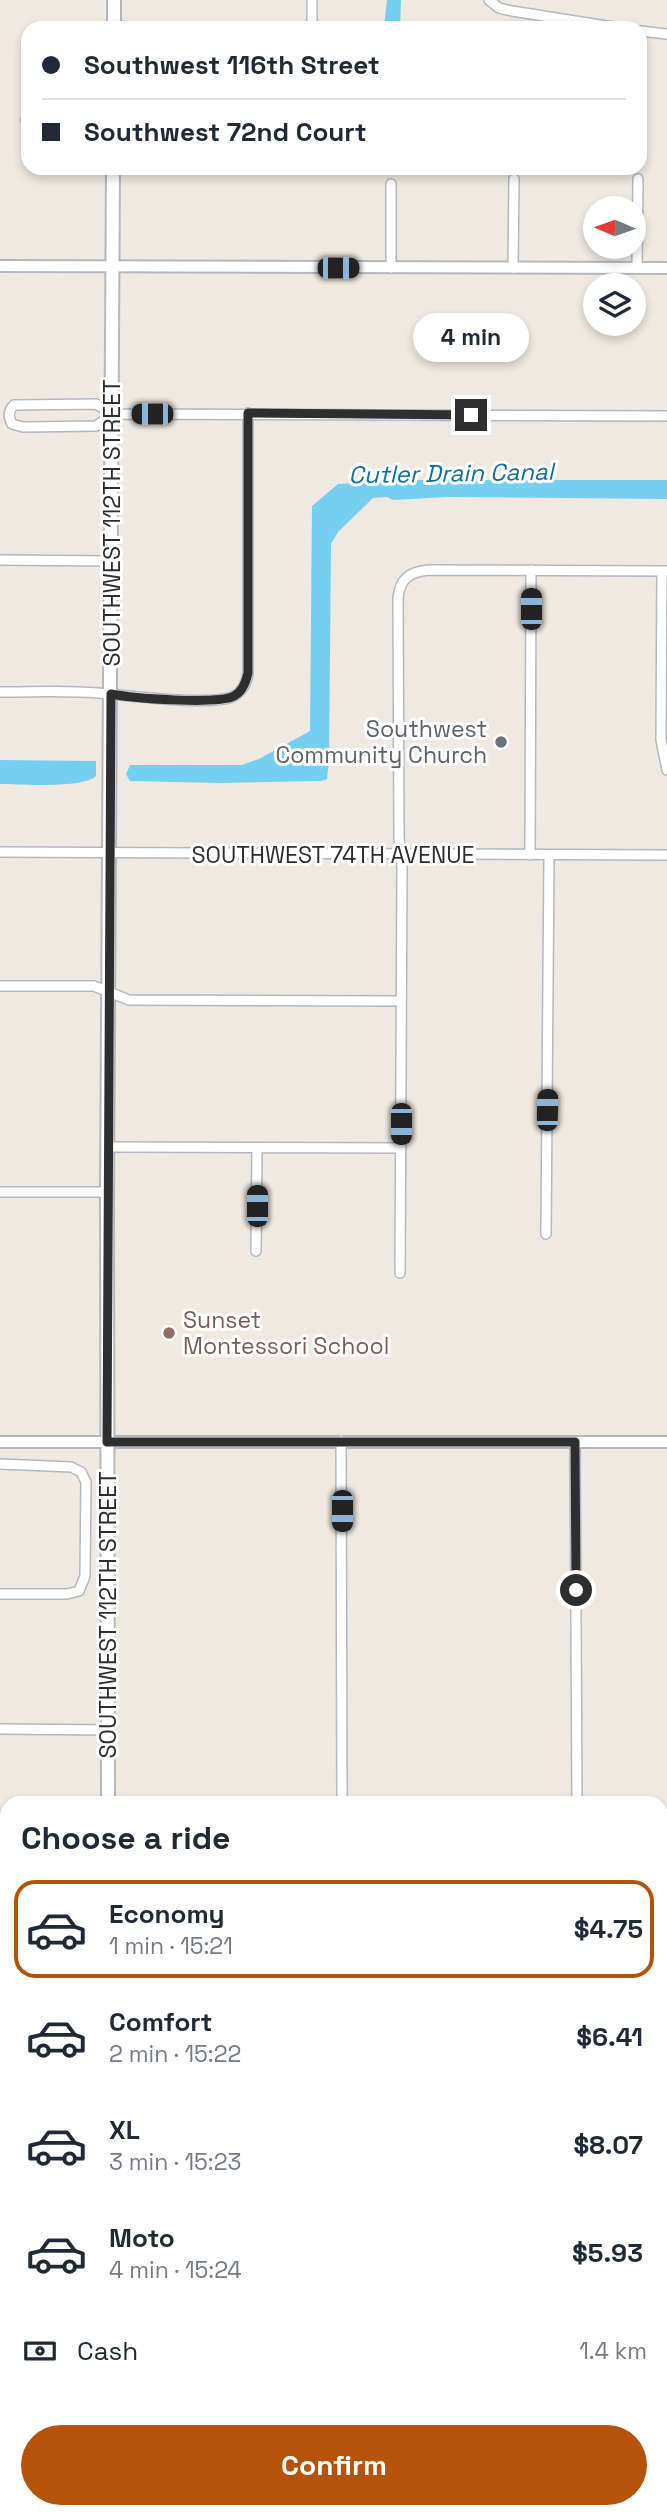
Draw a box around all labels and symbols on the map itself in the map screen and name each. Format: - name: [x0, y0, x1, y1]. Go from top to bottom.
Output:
- north arrow: [583, 196, 646, 259]
- car: [318, 258, 360, 279]
- callout: 4 min: [413, 314, 529, 362]
- street label: SOUTHWEST 112TH STREET: [97, 379, 127, 667]
- route end: [455, 399, 487, 431]
- car: [132, 404, 174, 425]
- water label: Cutler Drain Canal: [348, 456, 557, 490]
- car: [521, 588, 542, 630]
- place label: Southwest Community Church: [275, 714, 487, 770]
- marker: Southwest Community Church: [493, 734, 509, 750]
- street label: SOUTHWEST 74TH AVENUE: [192, 840, 474, 870]
- car: [537, 1089, 558, 1131]
- car: [391, 1103, 412, 1145]
- car: [247, 1185, 268, 1227]
- place label: Sunset Montessori School: [183, 1305, 389, 1361]
- marker: Sunset Montessori School: [161, 1325, 177, 1341]
- street label: SOUTHWEST 112TH STREET: [93, 1471, 123, 1759]
- car: [332, 1490, 353, 1532]
- route start: [560, 1574, 592, 1606]

